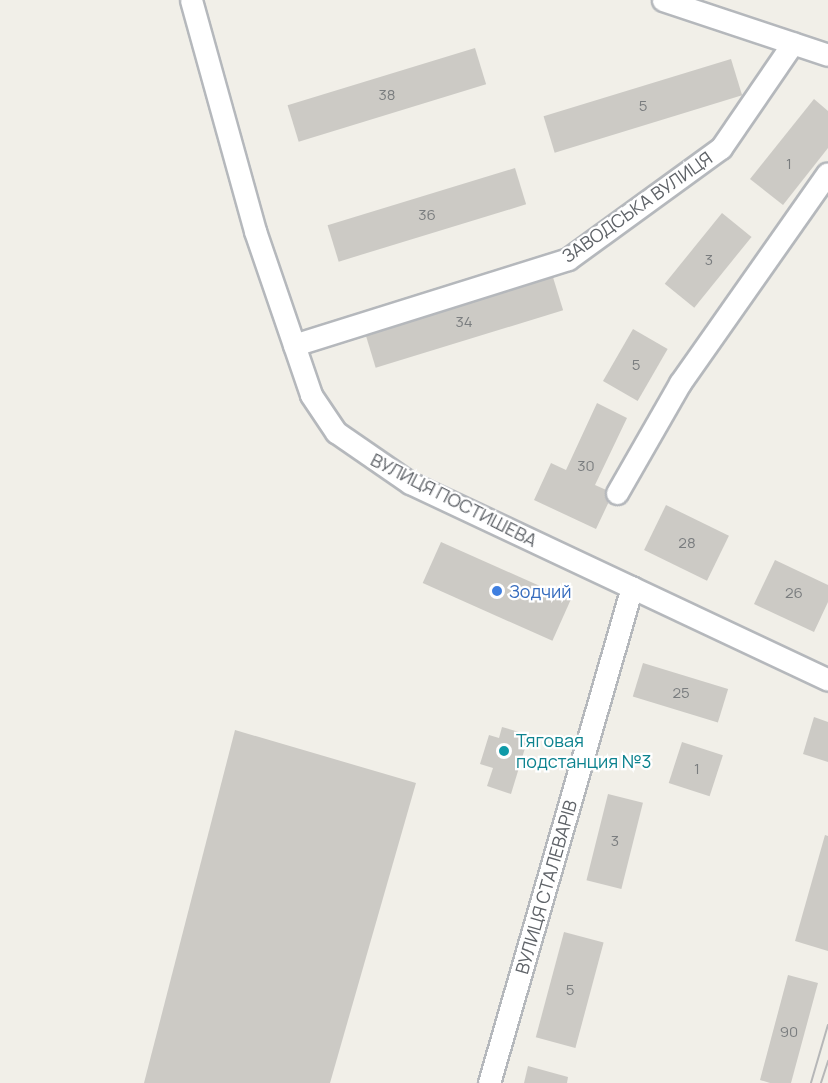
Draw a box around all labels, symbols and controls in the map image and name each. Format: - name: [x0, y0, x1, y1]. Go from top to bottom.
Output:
- house number: 38: [378, 86, 396, 104]
- house number: 5: [639, 97, 647, 115]
- street label: ЗАВОДСЬКА ВУЛИЦЯ: [558, 147, 716, 267]
- house number: 1: [786, 155, 792, 173]
- house number: 36: [418, 206, 436, 224]
- house number: 3: [705, 251, 713, 269]
- house number: 34: [455, 313, 473, 331]
- house number: 5: [632, 356, 640, 374]
- street label: ВУЛИЦЯ ПОСТИШЕВА: [367, 449, 541, 551]
- house number: 30: [577, 457, 595, 475]
- house number: 28: [678, 534, 696, 552]
- place label: Зодчий: [509, 580, 571, 602]
- marker: Зодчий: [490, 584, 504, 598]
- house number: 26: [785, 584, 803, 602]
- house number: 25: [672, 684, 690, 702]
- place label: Тяговая подстанция №3: [516, 730, 652, 772]
- marker: Тяговая подстанция №3: [497, 744, 511, 758]
- house number: 1: [694, 760, 700, 778]
- street label: ВУЛИЦЯ СТАЛЕВАРІВ: [511, 798, 581, 976]
- house number: 3: [611, 832, 619, 850]
- house number: 5: [566, 981, 574, 999]
- house number: 90: [780, 1023, 798, 1041]

